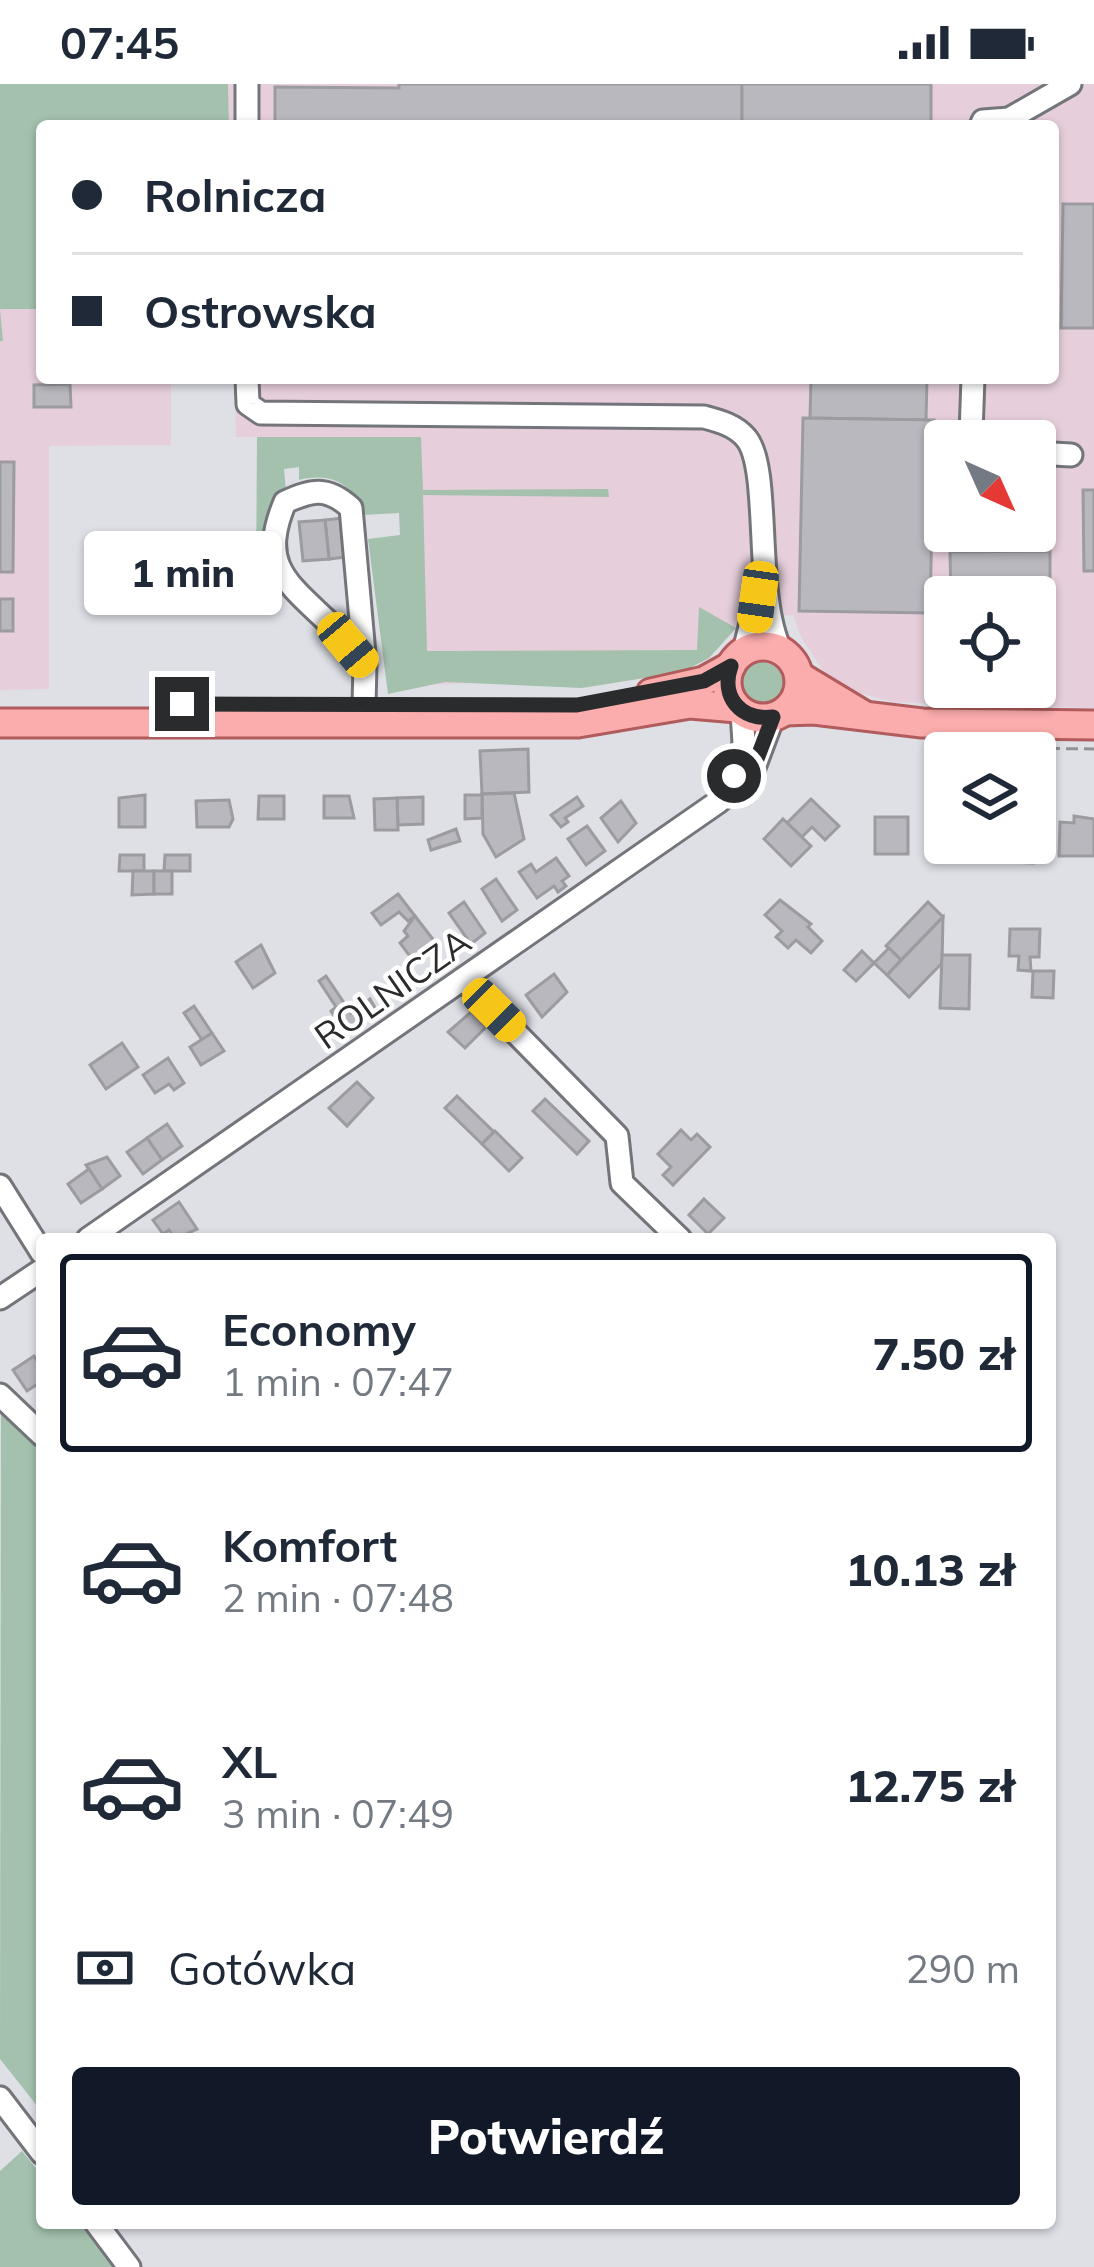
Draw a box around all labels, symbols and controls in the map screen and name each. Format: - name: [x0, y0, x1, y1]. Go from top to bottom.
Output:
- text: 07:45: [60, 14, 179, 70]
- text: Rolnicza: [144, 167, 326, 223]
- text: Ostrowska: [144, 283, 377, 339]
- north arrow: [924, 420, 1056, 552]
- map controls: [924, 420, 1056, 864]
- callout: 1 min: [83, 530, 281, 614]
- text: 1 min: [131, 548, 235, 597]
- car: [735, 559, 781, 635]
- button: locate: [924, 576, 1056, 708]
- car: [311, 606, 385, 684]
- route end: [155, 677, 209, 731]
- button: layers: [924, 732, 1056, 864]
- route start: [707, 749, 761, 803]
- street label: ROLNICZA: [305, 918, 479, 1058]
- car: [456, 972, 532, 1048]
- icon: car: [78, 1299, 186, 1407]
- text: Economy: [222, 1301, 416, 1357]
- text: 7.50 zł: [872, 1325, 1014, 1381]
- text: 1 min · 07:47: [222, 1357, 454, 1406]
- icon: car: [78, 1515, 186, 1623]
- text: Komfort: [222, 1517, 397, 1573]
- text: 10.13 zł: [845, 1541, 1014, 1597]
- text: 2 min · 07:48: [222, 1573, 454, 1622]
- icon: car: [78, 1731, 186, 1839]
- text: XL: [222, 1733, 277, 1789]
- text: 12.75 zł: [845, 1757, 1014, 1813]
- text: 3 min · 07:49: [222, 1789, 454, 1838]
- icon: cash: [72, 1935, 138, 2001]
- text: Gotówka: [168, 1940, 356, 1996]
- text: 290 m: [905, 1944, 1020, 1993]
- button: Potwierdź: [72, 2067, 1020, 2205]

